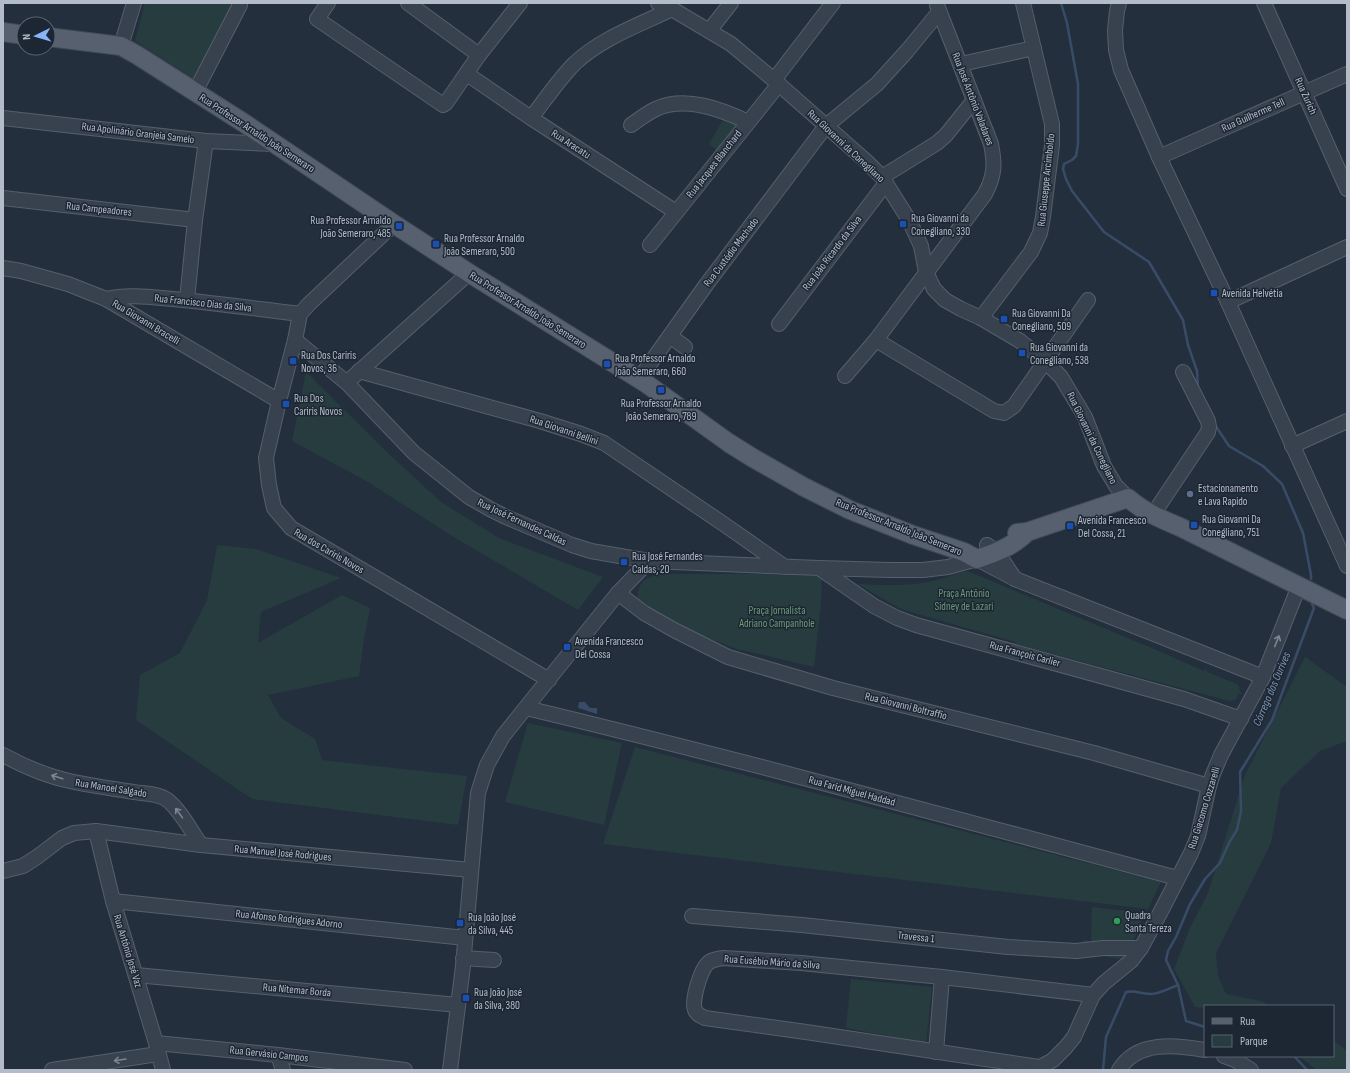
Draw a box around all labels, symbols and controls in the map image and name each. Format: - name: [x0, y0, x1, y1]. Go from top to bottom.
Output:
- north arrow: [16, 16, 56, 56]
- text: N: [20, 33, 33, 40]
- street label: Rua José Antônio Valadares: [949, 51, 997, 147]
- street label: Rua Zurich: [1292, 76, 1320, 117]
- street label: Rua Professor Arnaldo João Semeraro: [197, 91, 318, 175]
- street label: Rua Guilherme Tell: [1219, 95, 1287, 135]
- street label: Rua Giovanni da Conegliano: [805, 107, 888, 185]
- street label: Rua Apolinário Granjeia Samelo: [81, 120, 195, 146]
- street label: Rua Aracatu: [549, 126, 593, 162]
- street label: Rua Jacques Blanchard: [683, 127, 745, 201]
- street label: Rua Giuseppe Arcimboldo: [1035, 133, 1057, 227]
- street label: Rua Campeadores: [66, 199, 132, 219]
- place label: Rua Giovanni da Conegliano, 330: [911, 212, 970, 238]
- street label: Rua João Ricardo da Silva: [800, 213, 864, 293]
- place label: Rua Professor Arnaldo João Semeraro, 485: [310, 214, 391, 240]
- street label: Rua Custódio Machado: [701, 214, 762, 289]
- marker: Rua Giovanni da Conegliano, 330: [898, 219, 908, 229]
- marker: Rua Professor Arnaldo João Semeraro, 485: [394, 221, 404, 231]
- place label: Rua Professor Arnaldo João Semeraro, 500: [443, 232, 525, 258]
- marker: Rua Professor Arnaldo João Semeraro, 500: [431, 239, 441, 249]
- street label: Rua Professor Arnaldo João Semeraro: [467, 269, 589, 352]
- place label: Avenida Helvétia: [1221, 287, 1283, 300]
- marker: Avenida Helvétia: [1209, 288, 1219, 298]
- street label: Rua Francisco Dias da Silva: [154, 291, 252, 315]
- street label: Rua Giovanni Bracelli: [110, 297, 182, 347]
- place label: Rua Giovanni Da Conegliano, 509: [1012, 307, 1071, 333]
- marker: Rua Giovanni Da Conegliano, 509: [999, 314, 1009, 324]
- place label: Rua Giovanni da Conegliano, 538: [1030, 341, 1089, 367]
- marker: Rua Giovanni da Conegliano, 538: [1017, 348, 1027, 358]
- place label: Rua Dos Cariris Novos, 36: [301, 349, 356, 375]
- place label: Rua Professor Arnaldo João Semeraro, 660: [614, 352, 696, 378]
- marker: Rua Dos Cariris Novos, 36: [288, 356, 298, 366]
- marker: Rua Professor Arnaldo João Semeraro, 660: [602, 359, 612, 369]
- marker: Rua Professor Arnaldo João Semeraro, 789: [656, 385, 666, 395]
- street label: Rua Giovanni da Conegliano: [1064, 390, 1120, 487]
- place label: Rua Dos Cariris Novos: [294, 392, 342, 418]
- place label: Rua Professor Arnaldo João Semeraro, 789: [621, 397, 702, 423]
- marker: Rua Dos Cariris Novos: [281, 399, 291, 409]
- street label: Rua Giovanni Bellini: [528, 412, 600, 448]
- place label: Estacionamento e Lava Rapido: [1198, 482, 1259, 508]
- marker: Estacionamento e Lava Rapido: [1185, 489, 1195, 499]
- street label: Rua José Fernandes Caldas: [475, 496, 569, 548]
- street label: Rua Professor Arnaldo João Semeraro: [834, 496, 964, 558]
- place label: Rua Giovanni Da Conegliano, 751: [1202, 513, 1261, 539]
- place label: Avenida Francesco Del Cossa, 21: [1077, 514, 1147, 540]
- marker: Rua Giovanni Da Conegliano, 751: [1189, 520, 1199, 530]
- marker: Avenida Francesco Del Cossa, 21: [1065, 521, 1075, 531]
- street label: Rua dos Cariris Novos: [292, 526, 366, 576]
- place label: Rua José Fernandes Caldas, 20: [632, 550, 703, 576]
- marker: Rua José Fernandes Caldas, 20: [619, 557, 629, 567]
- park label: Praça Antônio Sidney de Lazari: [935, 587, 993, 613]
- park label: Praça Jornalista Adriano Campanhole: [738, 604, 815, 630]
- place label: Avenida Francesco Del Cossa: [574, 635, 644, 661]
- one-way arrow: [1274, 635, 1282, 647]
- street label: Rua François Carlier: [988, 638, 1062, 670]
- marker: Avenida Francesco Del Cossa: [562, 642, 572, 652]
- water label: Córrego das Ourives: [1250, 649, 1295, 728]
- street label: Rua Giovanni Boltraffio: [864, 690, 949, 723]
- street label: Rua Giacomo Cozzarelli: [1185, 765, 1223, 851]
- one-way arrow: [51, 773, 64, 780]
- street label: Rua Farid Miguel Haddad: [807, 773, 897, 809]
- street label: Rua Manoel Salgado: [74, 776, 148, 800]
- one-way arrow: [174, 808, 183, 819]
- street label: Rua Manuel José Rodrigues: [234, 842, 332, 864]
- street label: Rua Afonso Rodrigues Adorno: [235, 907, 344, 931]
- place label: Quadra Santa Tereza: [1125, 909, 1172, 935]
- place label: Rua João José da Silva, 445: [468, 911, 516, 937]
- street label: Rua Antônio José Vaz: [111, 913, 145, 989]
- marker: Quadra Santa Tereza: [1112, 916, 1122, 926]
- marker: Rua João José da Silva, 445: [455, 918, 465, 928]
- street label: Travessa 1: [897, 929, 935, 945]
- street label: Rua Eusébio Mário da Silva: [724, 952, 820, 972]
- street label: Rua Nitemar Borda: [262, 981, 332, 999]
- place label: Rua João José da Silva, 380: [474, 986, 522, 1012]
- marker: Rua João José da Silva, 380: [461, 993, 471, 1003]
- legend: [1204, 1005, 1334, 1057]
- text: Rua: [1240, 1014, 1256, 1029]
- text: Parque: [1240, 1034, 1268, 1049]
- street label: Rua Gervásio Campos: [229, 1043, 309, 1065]
- one-way arrow: [113, 1056, 126, 1064]

